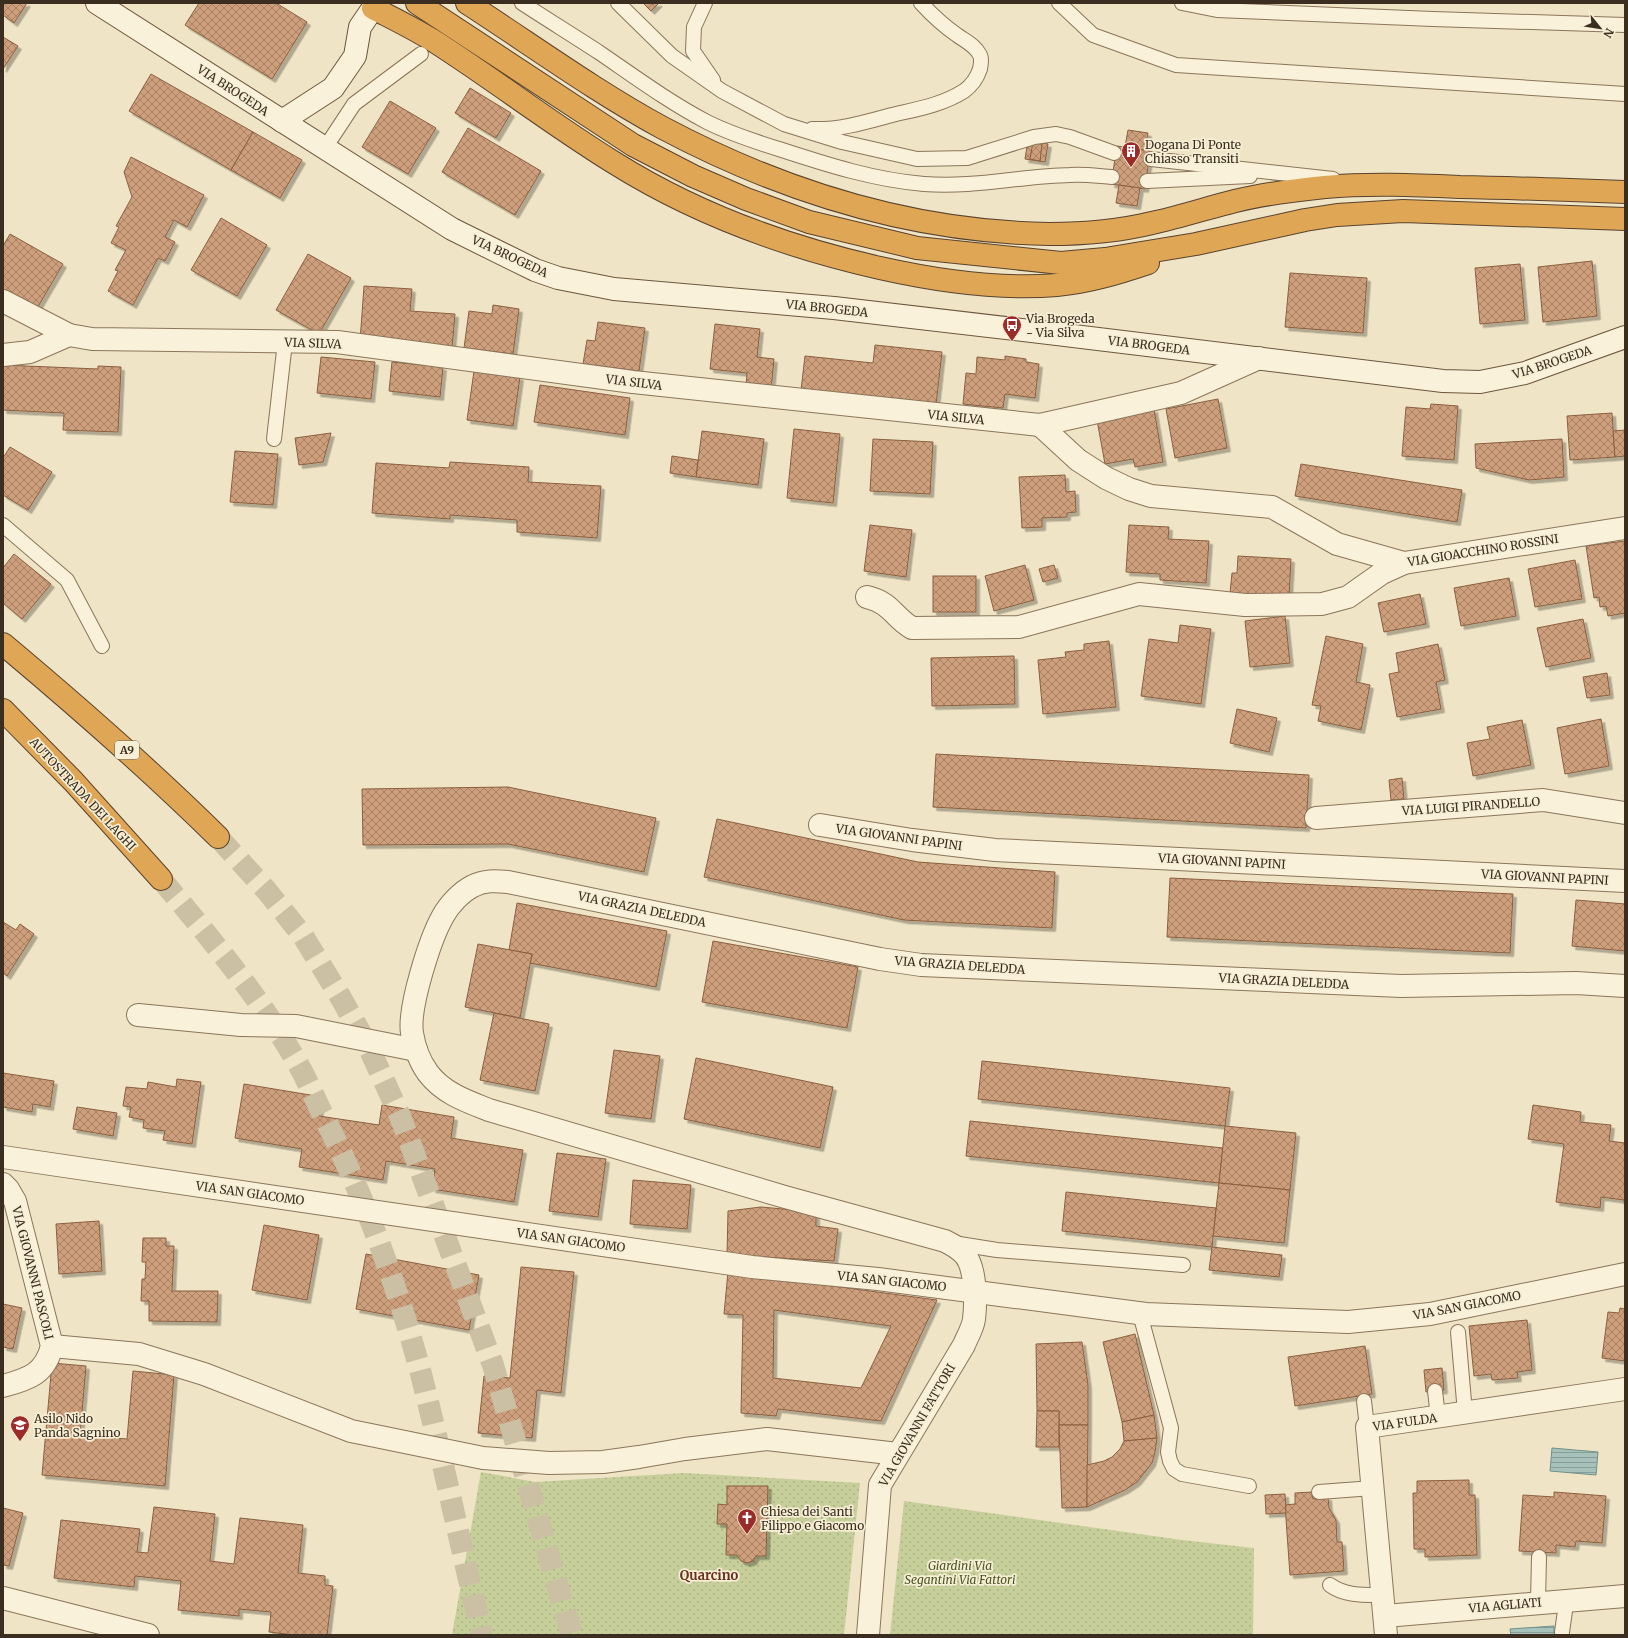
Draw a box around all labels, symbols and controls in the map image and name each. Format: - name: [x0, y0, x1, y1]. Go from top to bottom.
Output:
- north arrow: [1580, 8, 1620, 48]
- text: N: [1600, 26, 1617, 41]
- street label: VIA BROGEDA: [193, 61, 272, 119]
- place label: Dogana Di Ponte Chiasso Transiti: [1145, 137, 1241, 166]
- building icon: Dogana Di Ponte Chiasso Transiti: [1120, 140, 1142, 168]
- street label: VIA BROGEDA: [469, 231, 551, 280]
- street label: VIA BROGEDA: [784, 296, 869, 320]
- place label: Via Brogeda - Via Silva: [1025, 311, 1095, 340]
- bus stop icon: Via Brogeda - Via Silva: [1001, 314, 1023, 342]
- street label: VIA BROGEDA: [1106, 332, 1191, 358]
- street label: VIA SILVA: [283, 334, 342, 352]
- street label: VIA BROGEDA: [1509, 342, 1594, 382]
- street label: VIA SILVA: [604, 371, 664, 393]
- street label: VIA SILVA: [926, 406, 986, 427]
- street label: VIA GIOACCHINO ROSSINI: [1405, 531, 1560, 570]
- street label: AUTOSTRADA DEI LAGHI: [26, 734, 139, 854]
- road number: A9: [115, 741, 139, 759]
- street label: VIA LUIGI PIRANDELLO: [1400, 794, 1541, 818]
- street label: VIA GIOVANNI PAPINI: [834, 821, 963, 853]
- street label: VIA GIOVANNI PAPINI: [1157, 850, 1286, 872]
- street label: VIA GIOVANNI PAPINI: [1480, 866, 1609, 888]
- street label: VIA GRAZIA DELEDDA: [576, 888, 708, 930]
- street label: VIA GRAZIA DELEDDA: [893, 953, 1026, 977]
- street label: VIA GRAZIA DELEDDA: [1217, 970, 1350, 992]
- street label: VIA SAN GIACOMO: [194, 1178, 306, 1208]
- street label: VIA GIOVANNI PASCOLI: [9, 1204, 57, 1341]
- street label: VIA SAN GIACOMO: [515, 1225, 627, 1255]
- street label: VIA SAN GIACOMO: [836, 1268, 948, 1294]
- street label: VIA SAN GIACOMO: [1411, 1287, 1522, 1323]
- street label: VIA GIOVANNI FATTORI: [875, 1361, 958, 1490]
- street label: VIA FULDA: [1371, 1410, 1439, 1434]
- place label: Asilo Nido Panda Sagnino: [33, 1411, 121, 1440]
- school or university icon: Asilo Nido Panda Sagnino: [9, 1414, 31, 1442]
- place label: Chiesa dei Santi Filippo e Giacomo: [761, 1504, 864, 1533]
- church icon: Chiesa dei Santi Filippo e Giacomo: [736, 1507, 758, 1535]
- park label: Giardini Via Segantini Via Fattori: [905, 1558, 1016, 1587]
- district label: Quarcino: [680, 1567, 739, 1584]
- street label: VIA AGLIATI: [1467, 1594, 1542, 1616]

